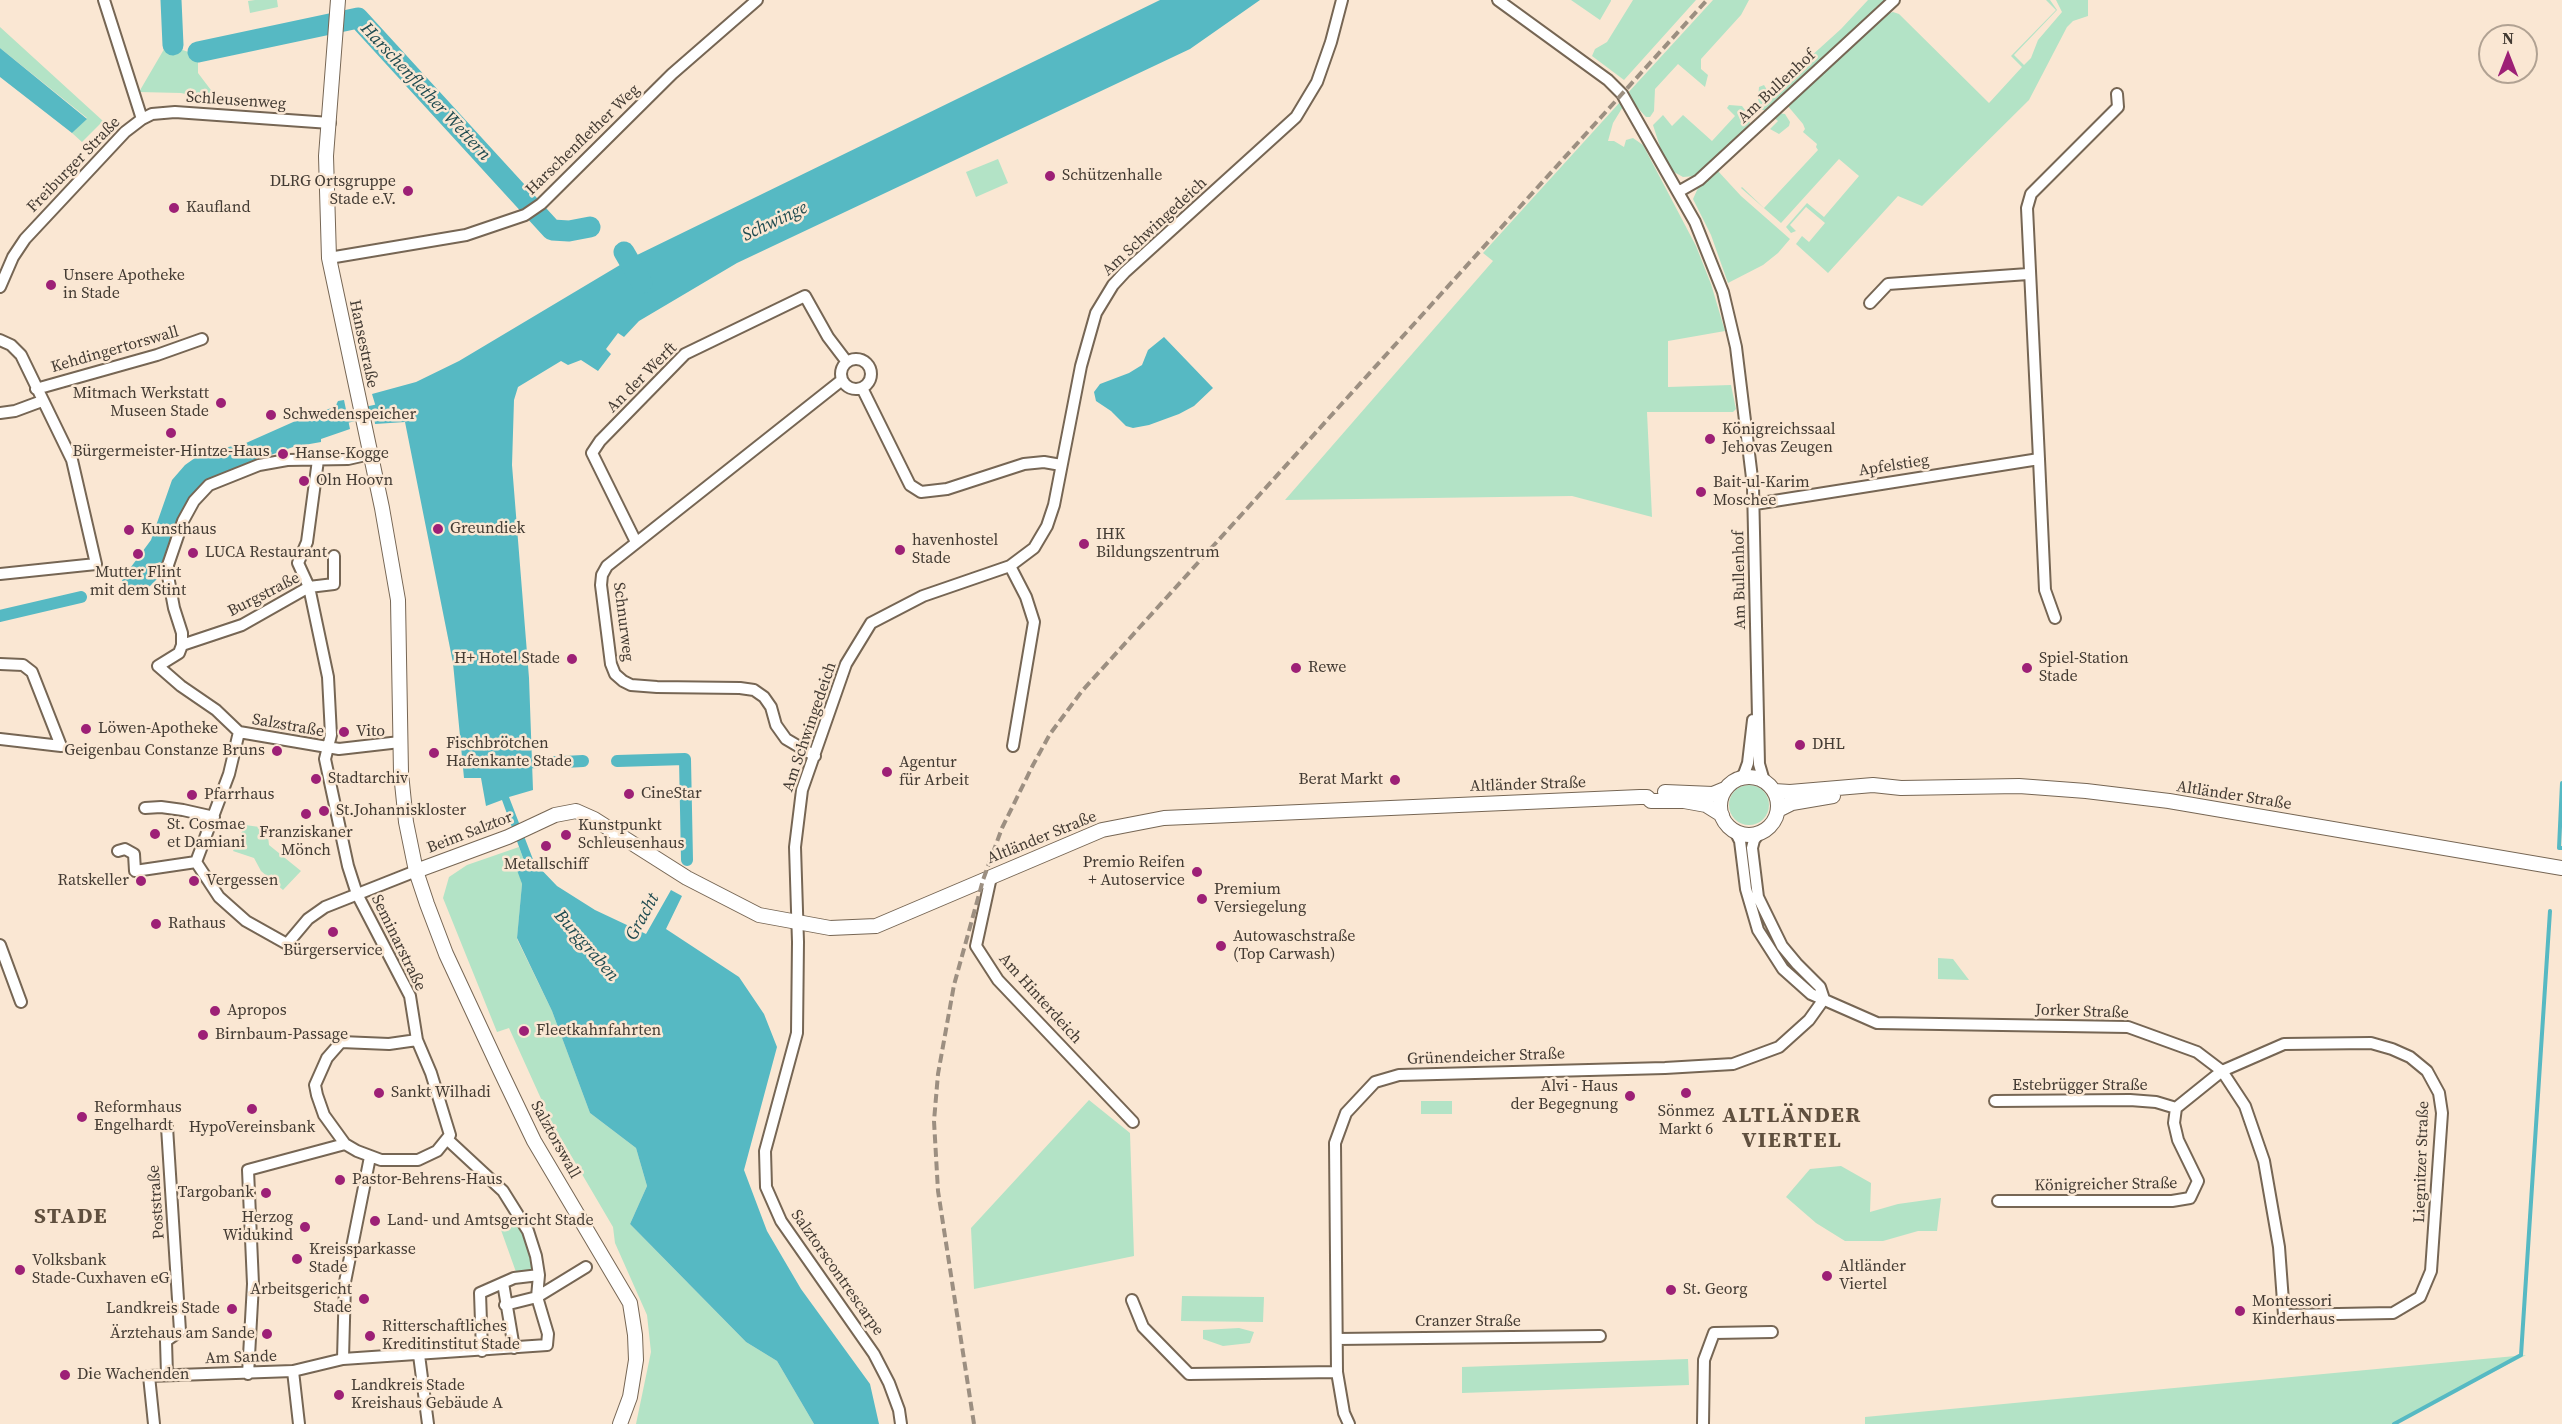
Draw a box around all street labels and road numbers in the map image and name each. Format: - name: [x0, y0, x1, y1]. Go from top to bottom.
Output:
- street label: Am Bullenhof: [1734, 46, 1820, 128]
- street label: Harschenflether Weg: [522, 81, 644, 199]
- street label: Schleusenweg: [185, 88, 287, 114]
- street label: Freiburger Straße: [23, 113, 125, 217]
- street label: Am Schwingedeich: [1099, 174, 1211, 280]
- street label: Hansestraße: [344, 298, 382, 390]
- street label: Kehdingertorswall: [49, 323, 181, 377]
- street label: An der Werft: [603, 339, 681, 417]
- street label: Apfelstieg: [1857, 451, 1931, 481]
- street label: Am Bullenhof: [1730, 530, 1750, 630]
- street label: Burgstraße: [225, 569, 303, 621]
- street label: Schnurweg: [609, 581, 637, 663]
- street label: Am Schwingedeich: [779, 660, 841, 794]
- street label: Salzstraße: [250, 710, 326, 742]
- street label: Altländer Straße: [1470, 773, 1586, 797]
- street label: Altländer Straße: [2175, 777, 2293, 815]
- street label: Altländer Straße: [984, 807, 1100, 869]
- street label: Beim Salztor: [424, 808, 516, 858]
- street label: Seminarstraße: [366, 892, 430, 994]
- street label: Am Hinterdeich: [994, 950, 1086, 1048]
- street label: Jorker Straße: [2035, 1001, 2129, 1023]
- street label: Grünendeicher Straße: [1407, 1045, 1565, 1069]
- street label: Estebrügger Straße: [2012, 1076, 2148, 1096]
- street label: Salztorswall: [526, 1098, 584, 1182]
- street label: Liegnitzer Straße: [2410, 1101, 2434, 1223]
- street label: Poststraße: [145, 1164, 169, 1240]
- street label: Königreicher Straße: [2034, 1174, 2178, 1196]
- street label: Salztorscontrescarpe: [786, 1206, 888, 1340]
- street label: Cranzer Straße: [1415, 1312, 1521, 1332]
- street label: Am Sande: [205, 1347, 277, 1369]

